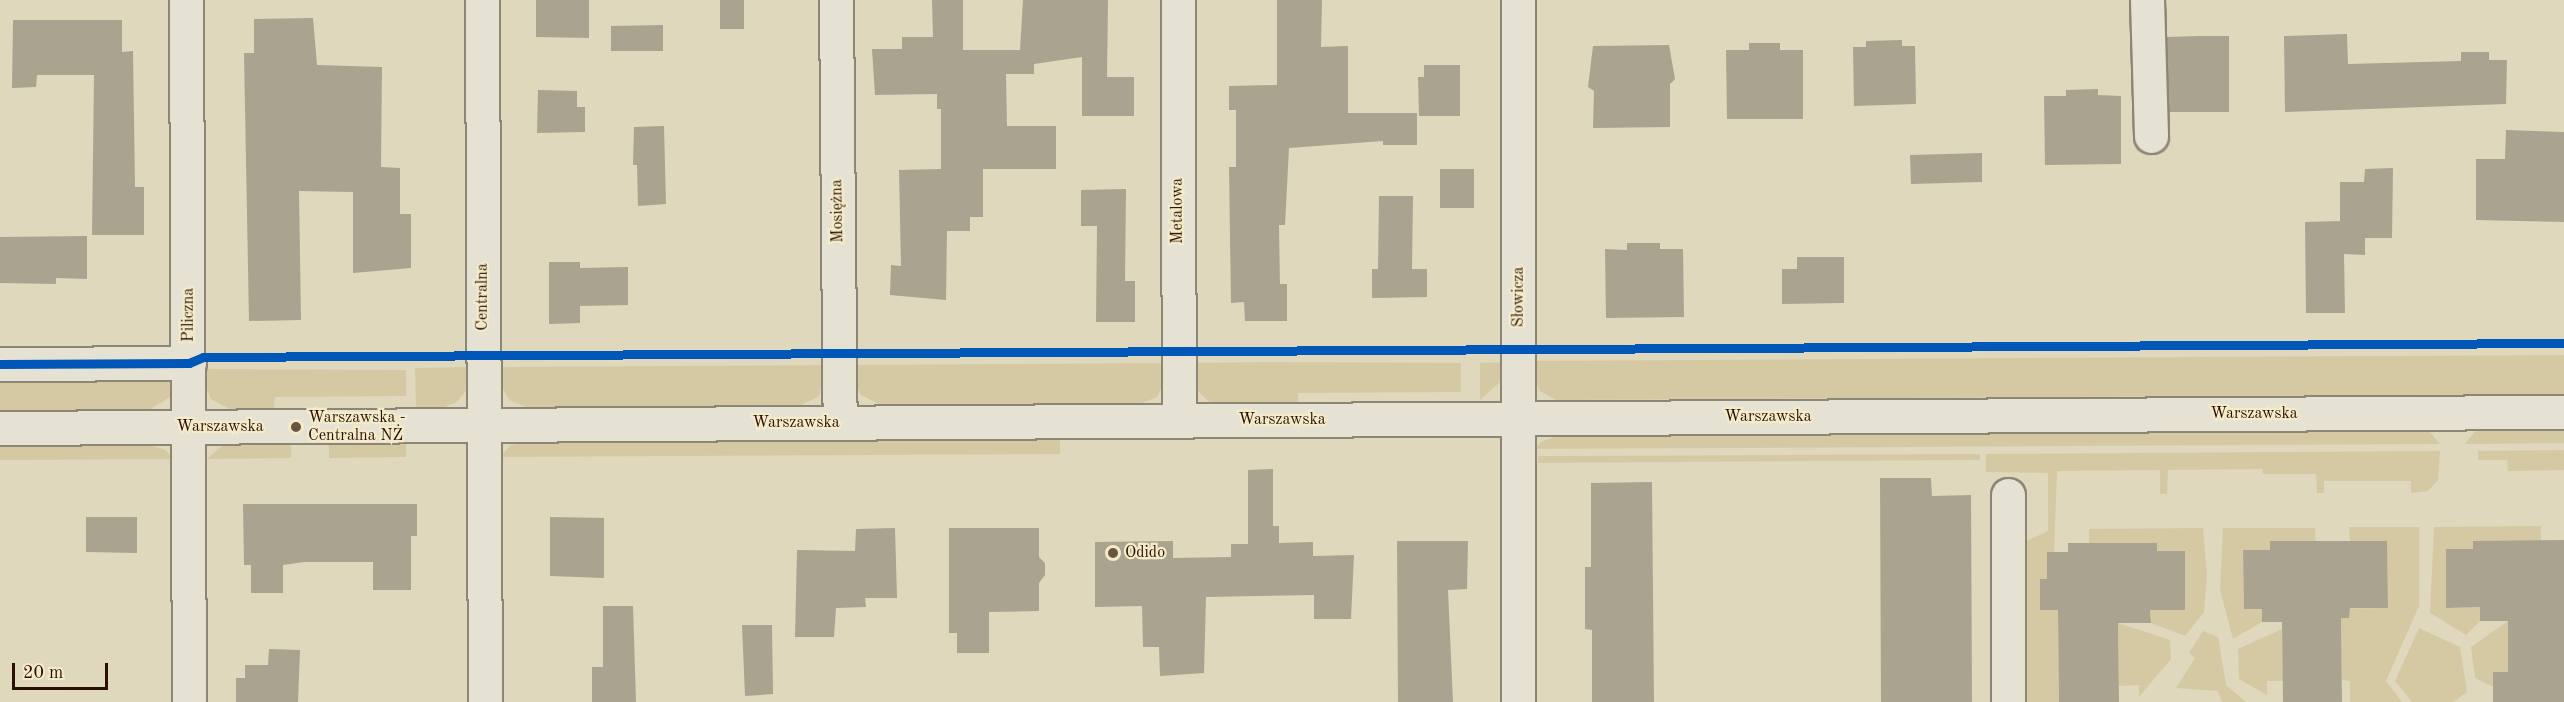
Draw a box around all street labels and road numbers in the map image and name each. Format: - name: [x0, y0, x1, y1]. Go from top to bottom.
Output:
- street label: Metalowa: [1168, 178, 1188, 244]
- street label: Mosiężna: [828, 179, 848, 243]
- street label: Centralna: [473, 263, 493, 331]
- street label: Słowicza: [1509, 267, 1529, 327]
- street label: Piliczna: [179, 288, 199, 342]
- street label: Warszawska: [2210, 404, 2298, 424]
- street label: Warszawska: [1724, 407, 1812, 427]
- street label: Warszawska: [1238, 410, 1326, 430]
- street label: Warszawska: [752, 413, 840, 433]
- street label: Warszawska: [176, 417, 264, 437]

